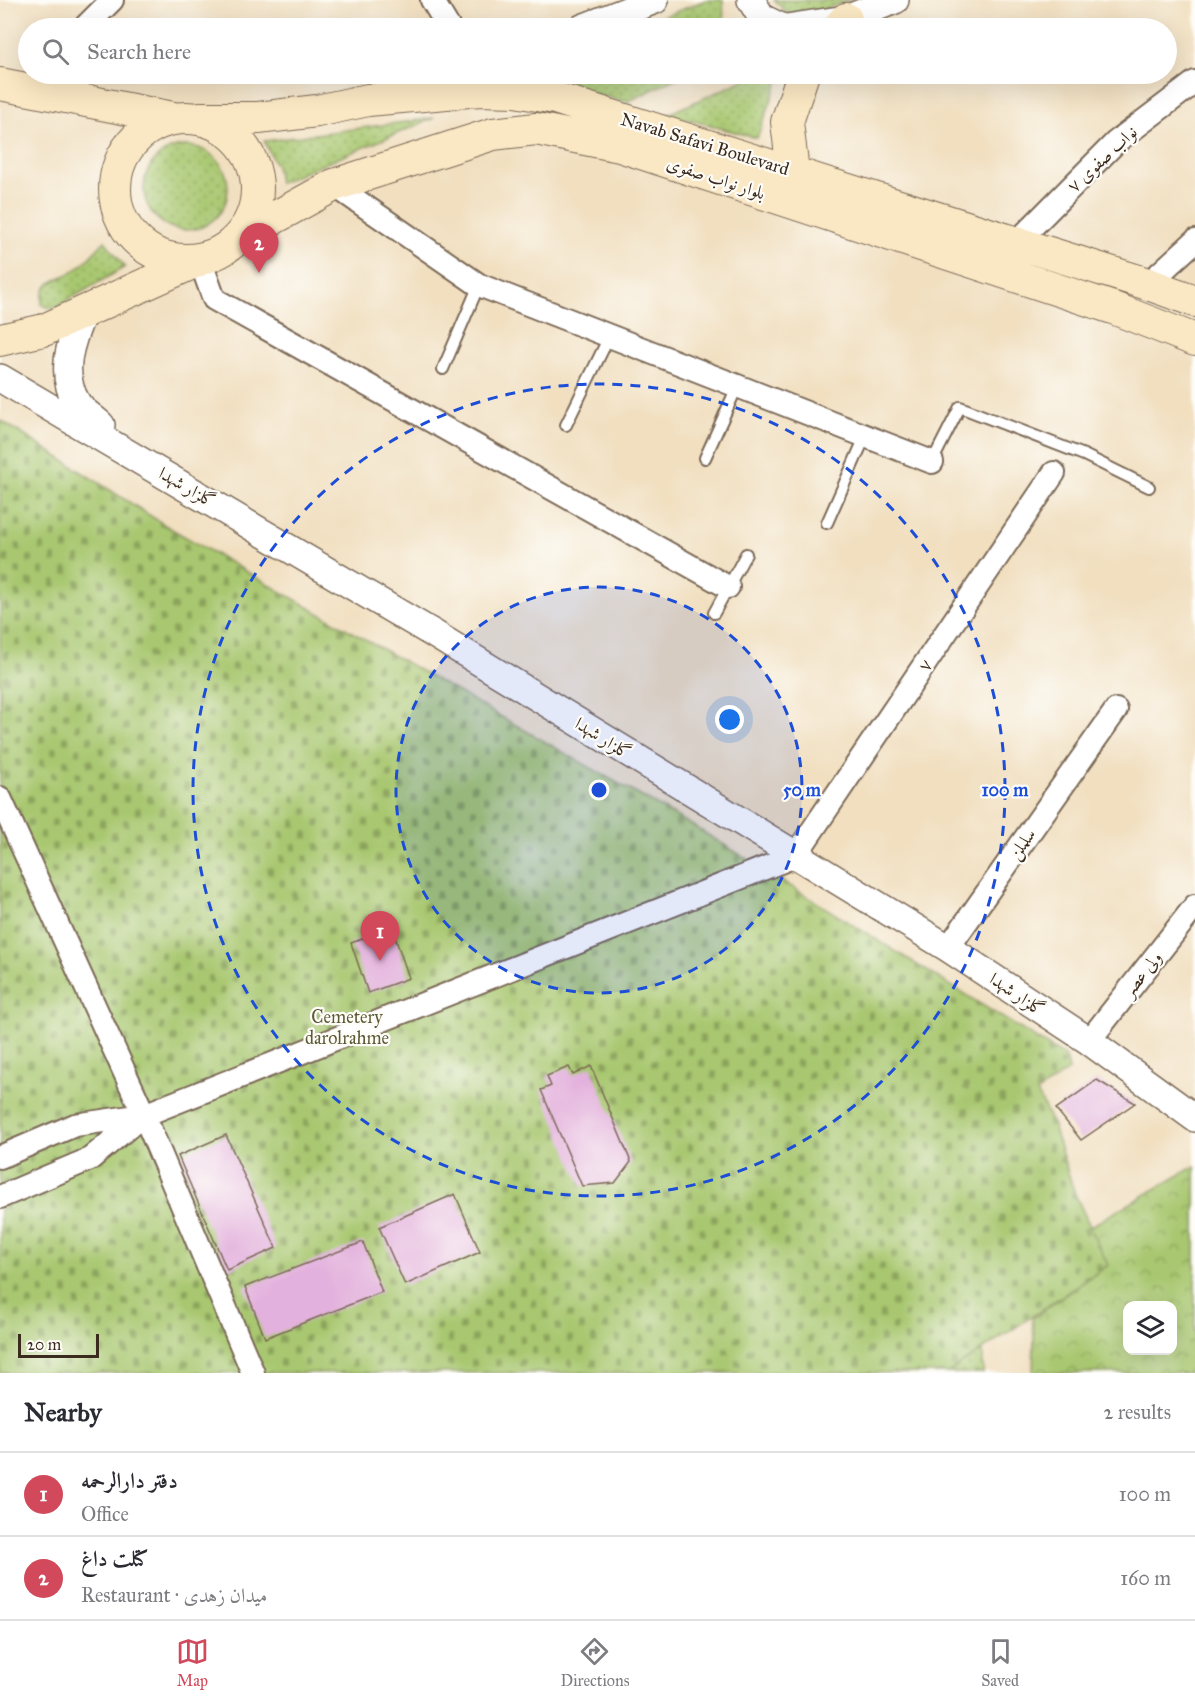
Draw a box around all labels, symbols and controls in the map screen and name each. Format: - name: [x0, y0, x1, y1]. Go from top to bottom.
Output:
- search box: [18, 18, 1177, 84]
- icon: search: [39, 35, 72, 68]
- text: Search here: [87, 38, 191, 65]
- street label: Navab Safavi Boulevard: [618, 108, 792, 180]
- street label: نواب صفوی ۷: [1062, 121, 1142, 197]
- street label: بلوار نواب صفوی: [664, 152, 768, 204]
- pin: 2: [240, 224, 278, 273]
- street label: گلزار شهدا: [154, 462, 219, 513]
- street label: ۷: [913, 654, 937, 676]
- your location: [715, 705, 744, 734]
- street label: گلزار شهدا: [570, 712, 635, 765]
- text: 50 m: [783, 779, 822, 801]
- text: 100 m: [982, 779, 1029, 801]
- centre of rings: [589, 780, 609, 800]
- street label: سلملن: [1003, 824, 1041, 865]
- pin: 1: [360, 912, 400, 961]
- street label: ولی عصر: [1116, 947, 1167, 1003]
- street label: گلزار شهدا: [985, 968, 1049, 1021]
- park label: Cemetery darolrahme: [305, 1006, 389, 1049]
- map controls: [1123, 1301, 1177, 1355]
- button: layers: [1123, 1301, 1177, 1355]
- scale bar: [18, 1331, 99, 1358]
- text: 20 m: [27, 1335, 61, 1354]
- text: Nearby: [24, 1396, 102, 1428]
- text: 2 results: [1103, 1400, 1171, 1424]
- text: دفتر دارالرحمه: [81, 1467, 178, 1494]
- text: 1: [40, 1482, 47, 1506]
- text: 100 m: [1119, 1482, 1171, 1506]
- text: Office: [81, 1502, 129, 1526]
- text: کتلت داغ: [81, 1545, 149, 1572]
- text: 2: [39, 1566, 48, 1590]
- text: 160 m: [1120, 1566, 1171, 1590]
- text: Restaurant · میدان زهدی: [81, 1583, 267, 1607]
- tab: Map: [176, 1635, 209, 1690]
- tab: Directions: [561, 1635, 629, 1690]
- tab: Saved: [981, 1635, 1019, 1690]

